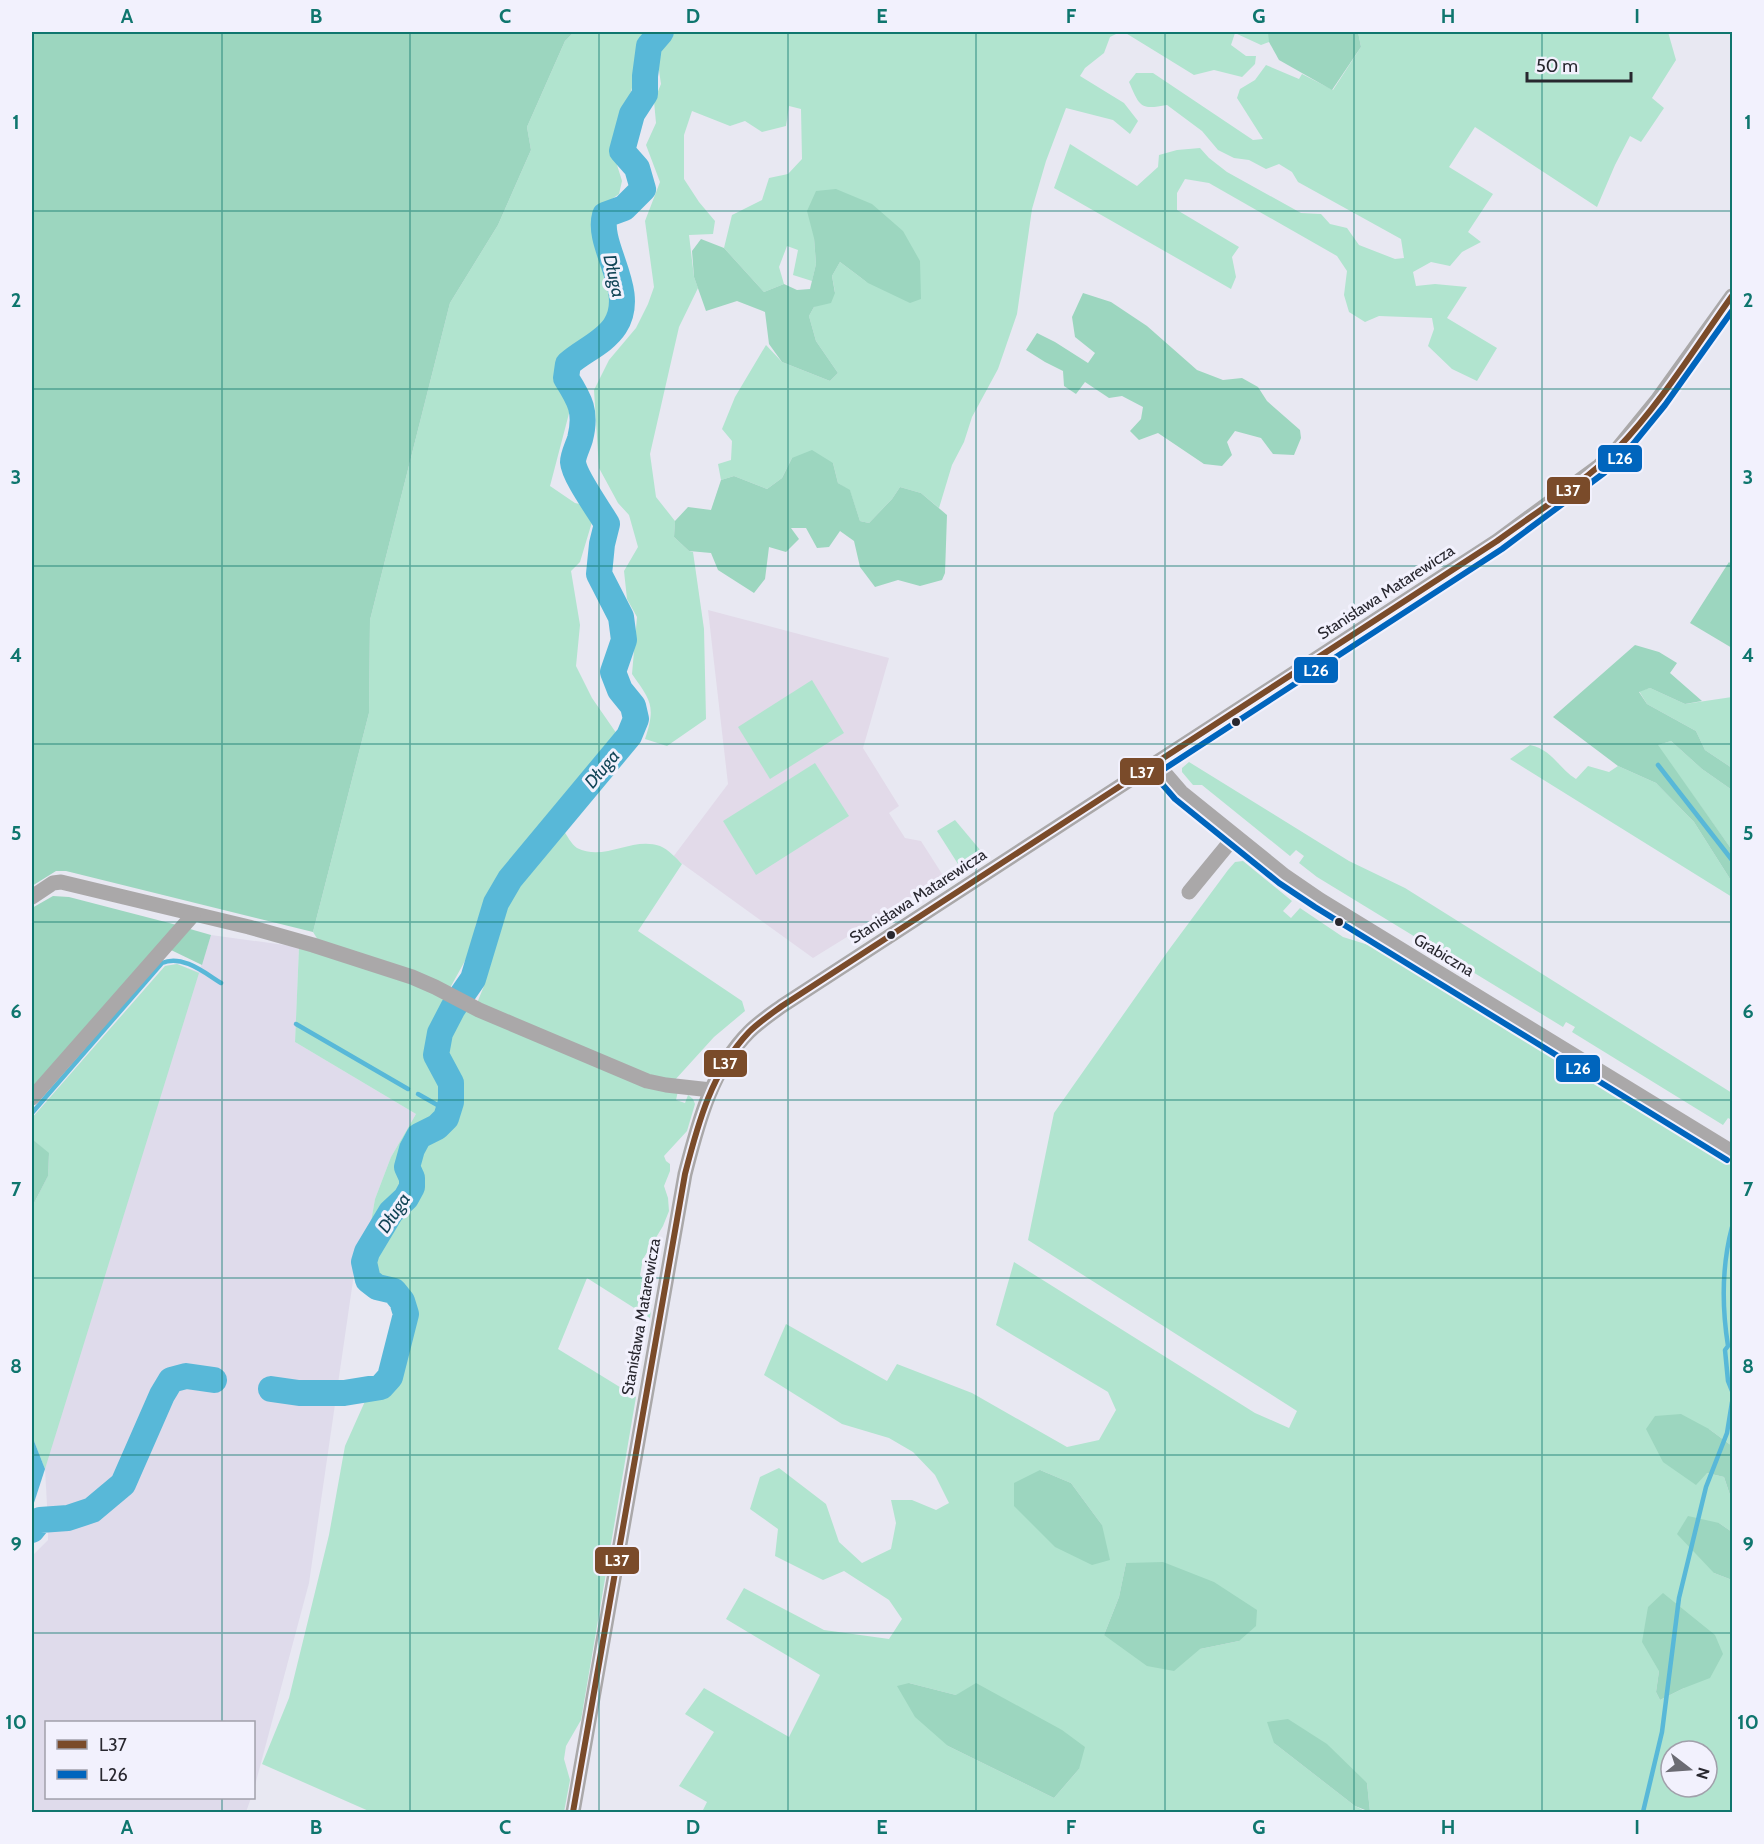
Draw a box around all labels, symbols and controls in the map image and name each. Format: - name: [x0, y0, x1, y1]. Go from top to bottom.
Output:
- text: A: [121, 4, 134, 28]
- text: B: [310, 4, 322, 28]
- text: C: [499, 4, 511, 28]
- text: D: [686, 4, 700, 28]
- text: E: [876, 4, 888, 28]
- text: F: [1066, 4, 1077, 28]
- text: G: [1252, 4, 1266, 28]
- text: H: [1441, 4, 1455, 28]
- text: I: [1634, 4, 1640, 28]
- scale bar: [1527, 45, 1630, 83]
- text: 50 m: [1536, 55, 1578, 77]
- text: 1: [12, 110, 20, 134]
- text: 1: [1744, 110, 1752, 134]
- water label: Długa: [598, 252, 630, 300]
- text: 2: [11, 288, 21, 312]
- text: 2: [1743, 288, 1753, 312]
- line badge: L26: [1597, 444, 1643, 473]
- text: L26: [1607, 449, 1633, 468]
- text: 3: [11, 465, 21, 489]
- text: 3: [1743, 465, 1753, 489]
- line badge: L37: [1546, 476, 1591, 505]
- text: L37: [1556, 481, 1581, 500]
- street label: Stanisława Matarewicza: [1314, 541, 1458, 643]
- text: 4: [10, 643, 22, 667]
- text: 4: [1742, 643, 1754, 667]
- line badge: L26: [1293, 656, 1339, 684]
- text: L26: [1303, 661, 1329, 680]
- unlabelled marker: [1230, 716, 1242, 728]
- water label: Długa: [580, 745, 624, 793]
- line badge: L37: [1119, 757, 1165, 786]
- text: L37: [1130, 763, 1155, 782]
- text: 5: [11, 821, 21, 845]
- text: 5: [1743, 821, 1753, 845]
- street label: Stanisława Matarewicza: [846, 845, 990, 947]
- unlabelled marker: [1333, 916, 1345, 928]
- unlabelled marker: [885, 929, 897, 941]
- street label: Grabiczna: [1410, 930, 1478, 981]
- text: 6: [10, 999, 22, 1023]
- text: 6: [1742, 999, 1754, 1023]
- line badge: L37: [703, 1049, 748, 1078]
- text: L37: [713, 1054, 738, 1073]
- line badge: L26: [1555, 1054, 1601, 1083]
- text: L26: [1565, 1059, 1591, 1078]
- text: 7: [11, 1177, 22, 1201]
- text: 7: [1743, 1177, 1754, 1201]
- water label: Długa: [373, 1189, 415, 1237]
- street label: Stanisława Matarewicza: [618, 1237, 664, 1397]
- text: 8: [10, 1354, 22, 1378]
- text: 8: [1742, 1354, 1754, 1378]
- text: 9: [10, 1532, 22, 1556]
- text: 9: [1742, 1532, 1754, 1556]
- line badge: L37: [594, 1546, 640, 1575]
- text: L37: [605, 1551, 630, 1570]
- text: 10: [5, 1710, 27, 1734]
- text: 10: [1737, 1710, 1759, 1734]
- legend: [45, 1721, 255, 1799]
- text: L37: [99, 1734, 127, 1756]
- north arrow: [1659, 1739, 1719, 1799]
- text: L26: [99, 1764, 128, 1786]
- text: N: [1692, 1765, 1714, 1781]
- text: A: [121, 1815, 134, 1839]
- text: B: [310, 1815, 322, 1839]
- text: C: [499, 1815, 511, 1839]
- text: D: [686, 1815, 700, 1839]
- text: E: [876, 1815, 888, 1839]
- text: F: [1066, 1815, 1077, 1839]
- text: G: [1252, 1815, 1266, 1839]
- text: H: [1441, 1815, 1455, 1839]
- text: I: [1634, 1815, 1640, 1839]

